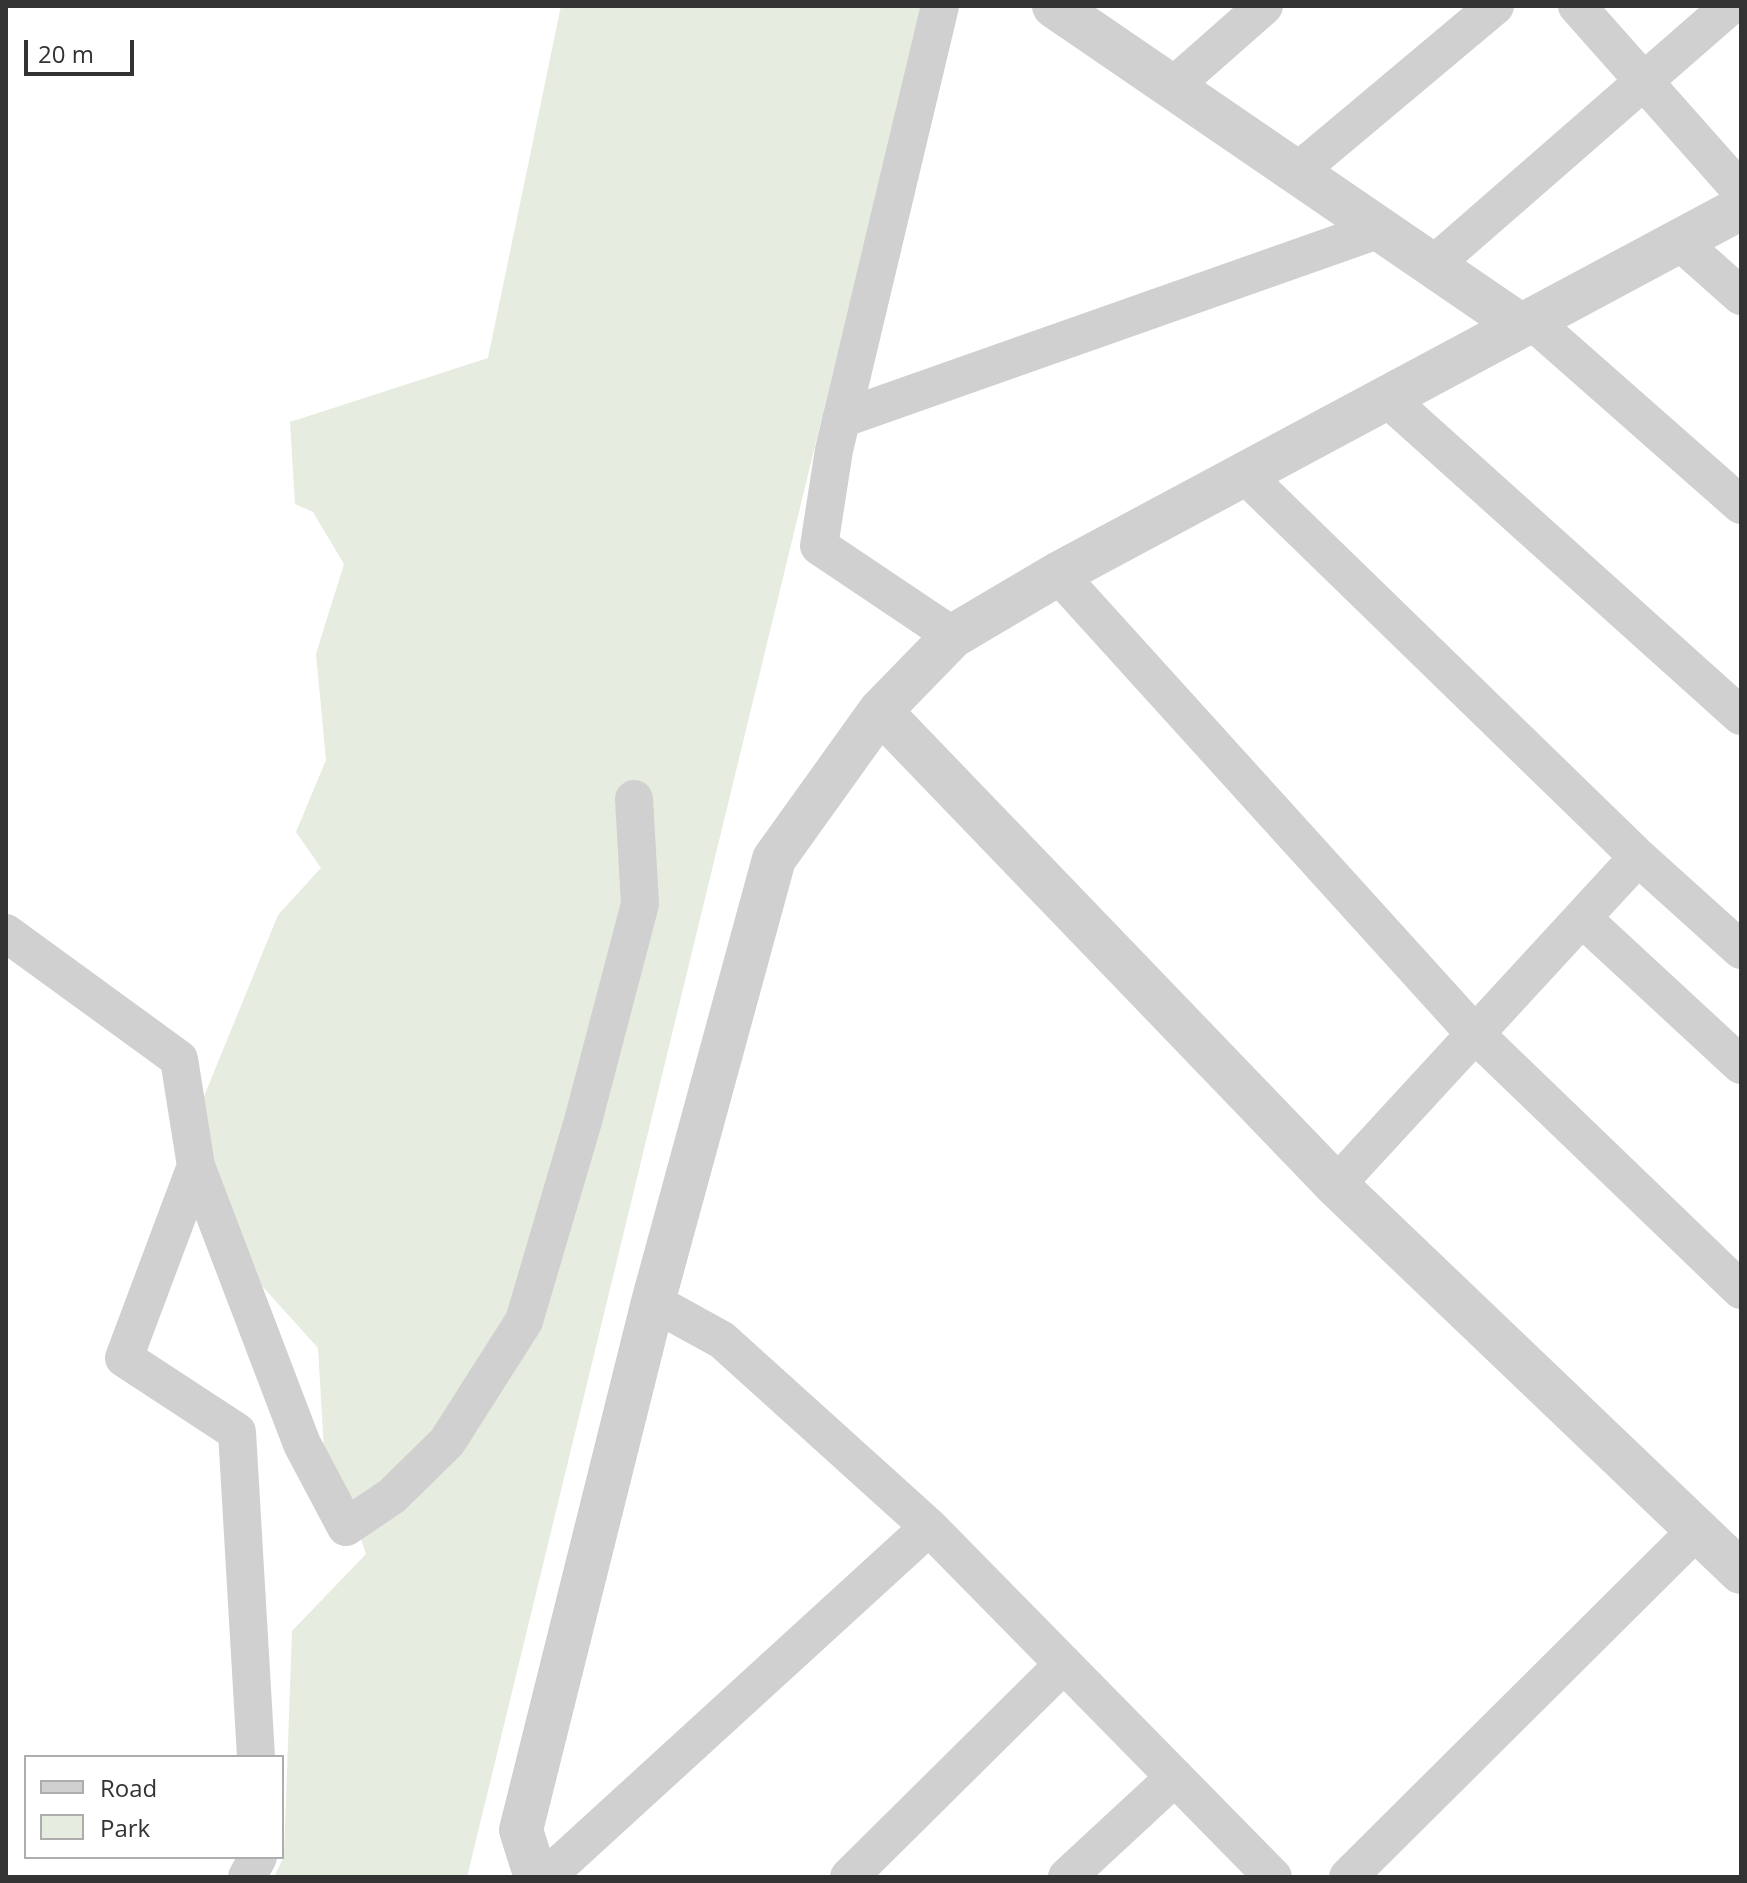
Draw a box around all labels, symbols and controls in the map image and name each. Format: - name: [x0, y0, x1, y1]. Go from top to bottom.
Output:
- scale bar: [28, 24, 138, 74]
- text: 20 m: [38, 37, 94, 70]
- legend: [24, 1755, 284, 1859]
- text: Road: [100, 1771, 157, 1804]
- text: Park: [100, 1811, 150, 1844]

